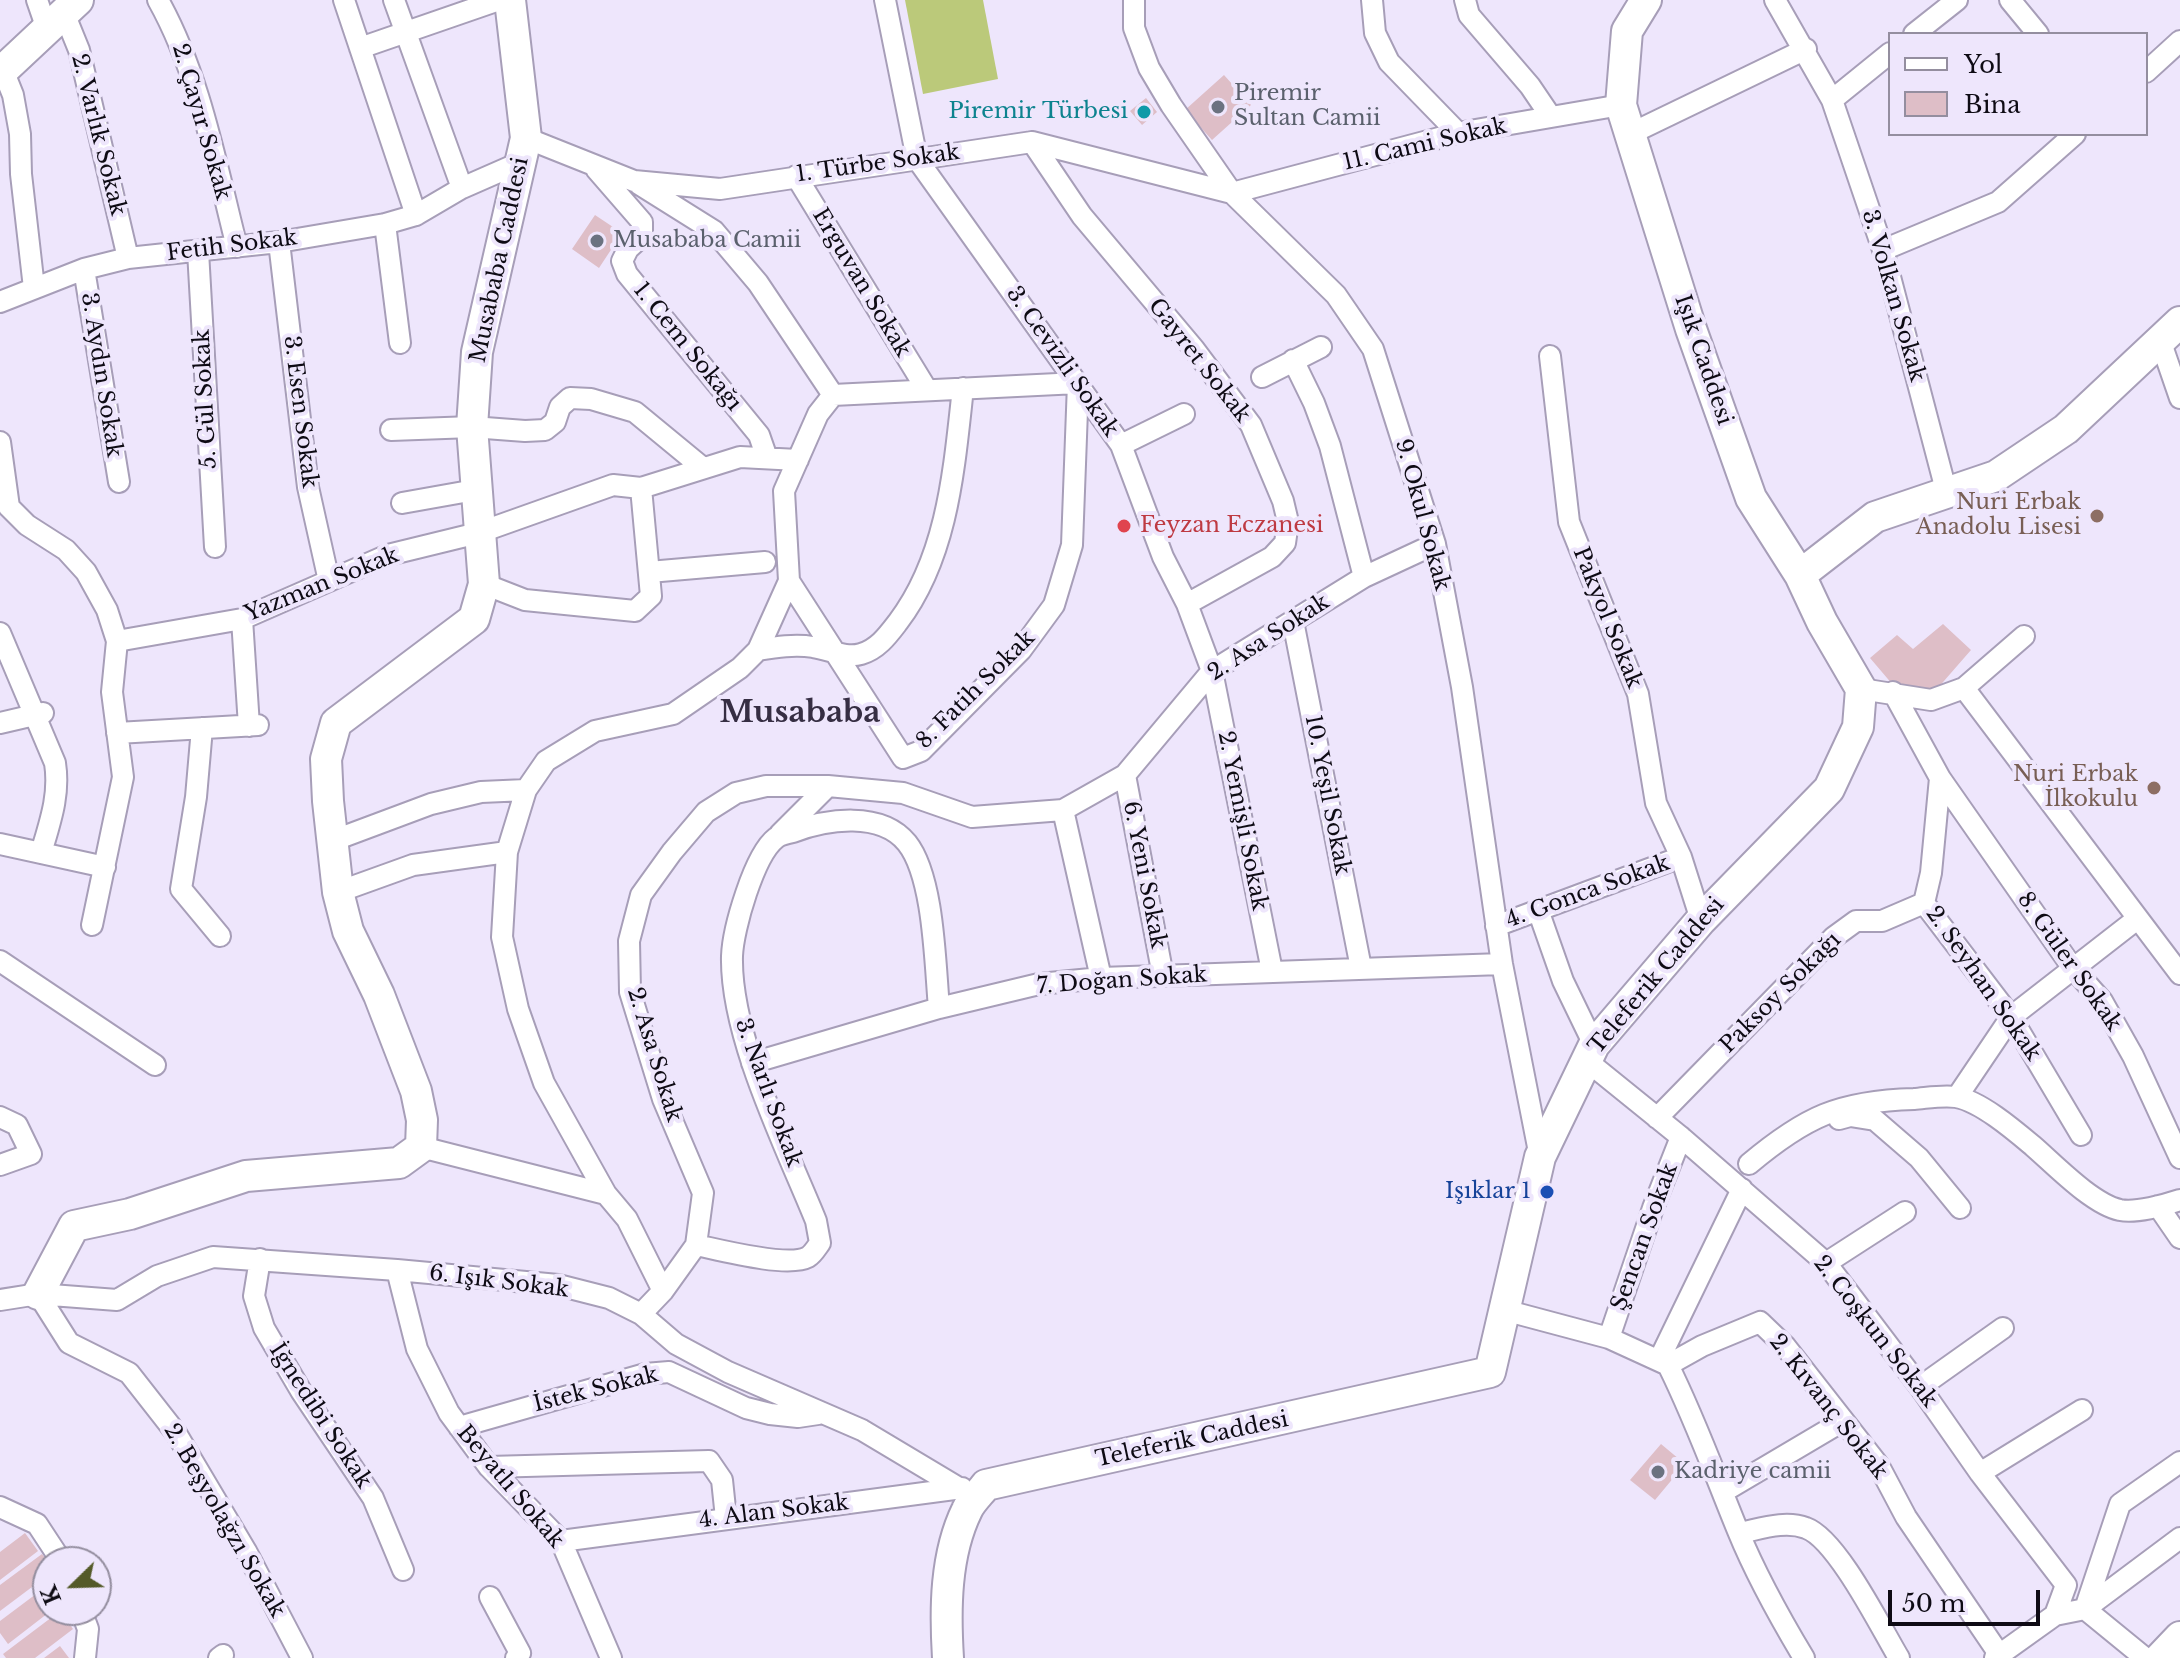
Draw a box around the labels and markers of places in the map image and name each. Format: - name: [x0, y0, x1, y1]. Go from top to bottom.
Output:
- place label: Piremir Sultan Camii: [1234, 81, 1380, 132]
- marker: Piremir Sultan Camii: [1209, 98, 1227, 116]
- place label: Piremir Türbesi: [949, 99, 1128, 125]
- marker: Piremir Türbesi: [1135, 103, 1153, 121]
- place label: Musababa Camii: [613, 228, 801, 254]
- marker: Musababa Camii: [588, 232, 606, 250]
- place label: Nuri Erbak Anadolu Lisesi: [1916, 490, 2081, 542]
- marker: Nuri Erbak Anadolu Lisesi: [2088, 507, 2106, 525]
- place label: Feyzan Eczanesi: [1140, 513, 1324, 539]
- marker: Feyzan Eczanesi: [1115, 517, 1133, 535]
- place label: Nuri Erbak İlkokulu: [2013, 762, 2138, 814]
- marker: Nuri Erbak İlkokulu: [2145, 779, 2163, 797]
- place label: Işıklar 1: [1445, 1179, 1531, 1205]
- marker: Işıklar 1: [1538, 1183, 1556, 1201]
- place label: Kadriye camii: [1674, 1459, 1831, 1485]
- marker: Kadriye camii: [1649, 1463, 1667, 1481]

